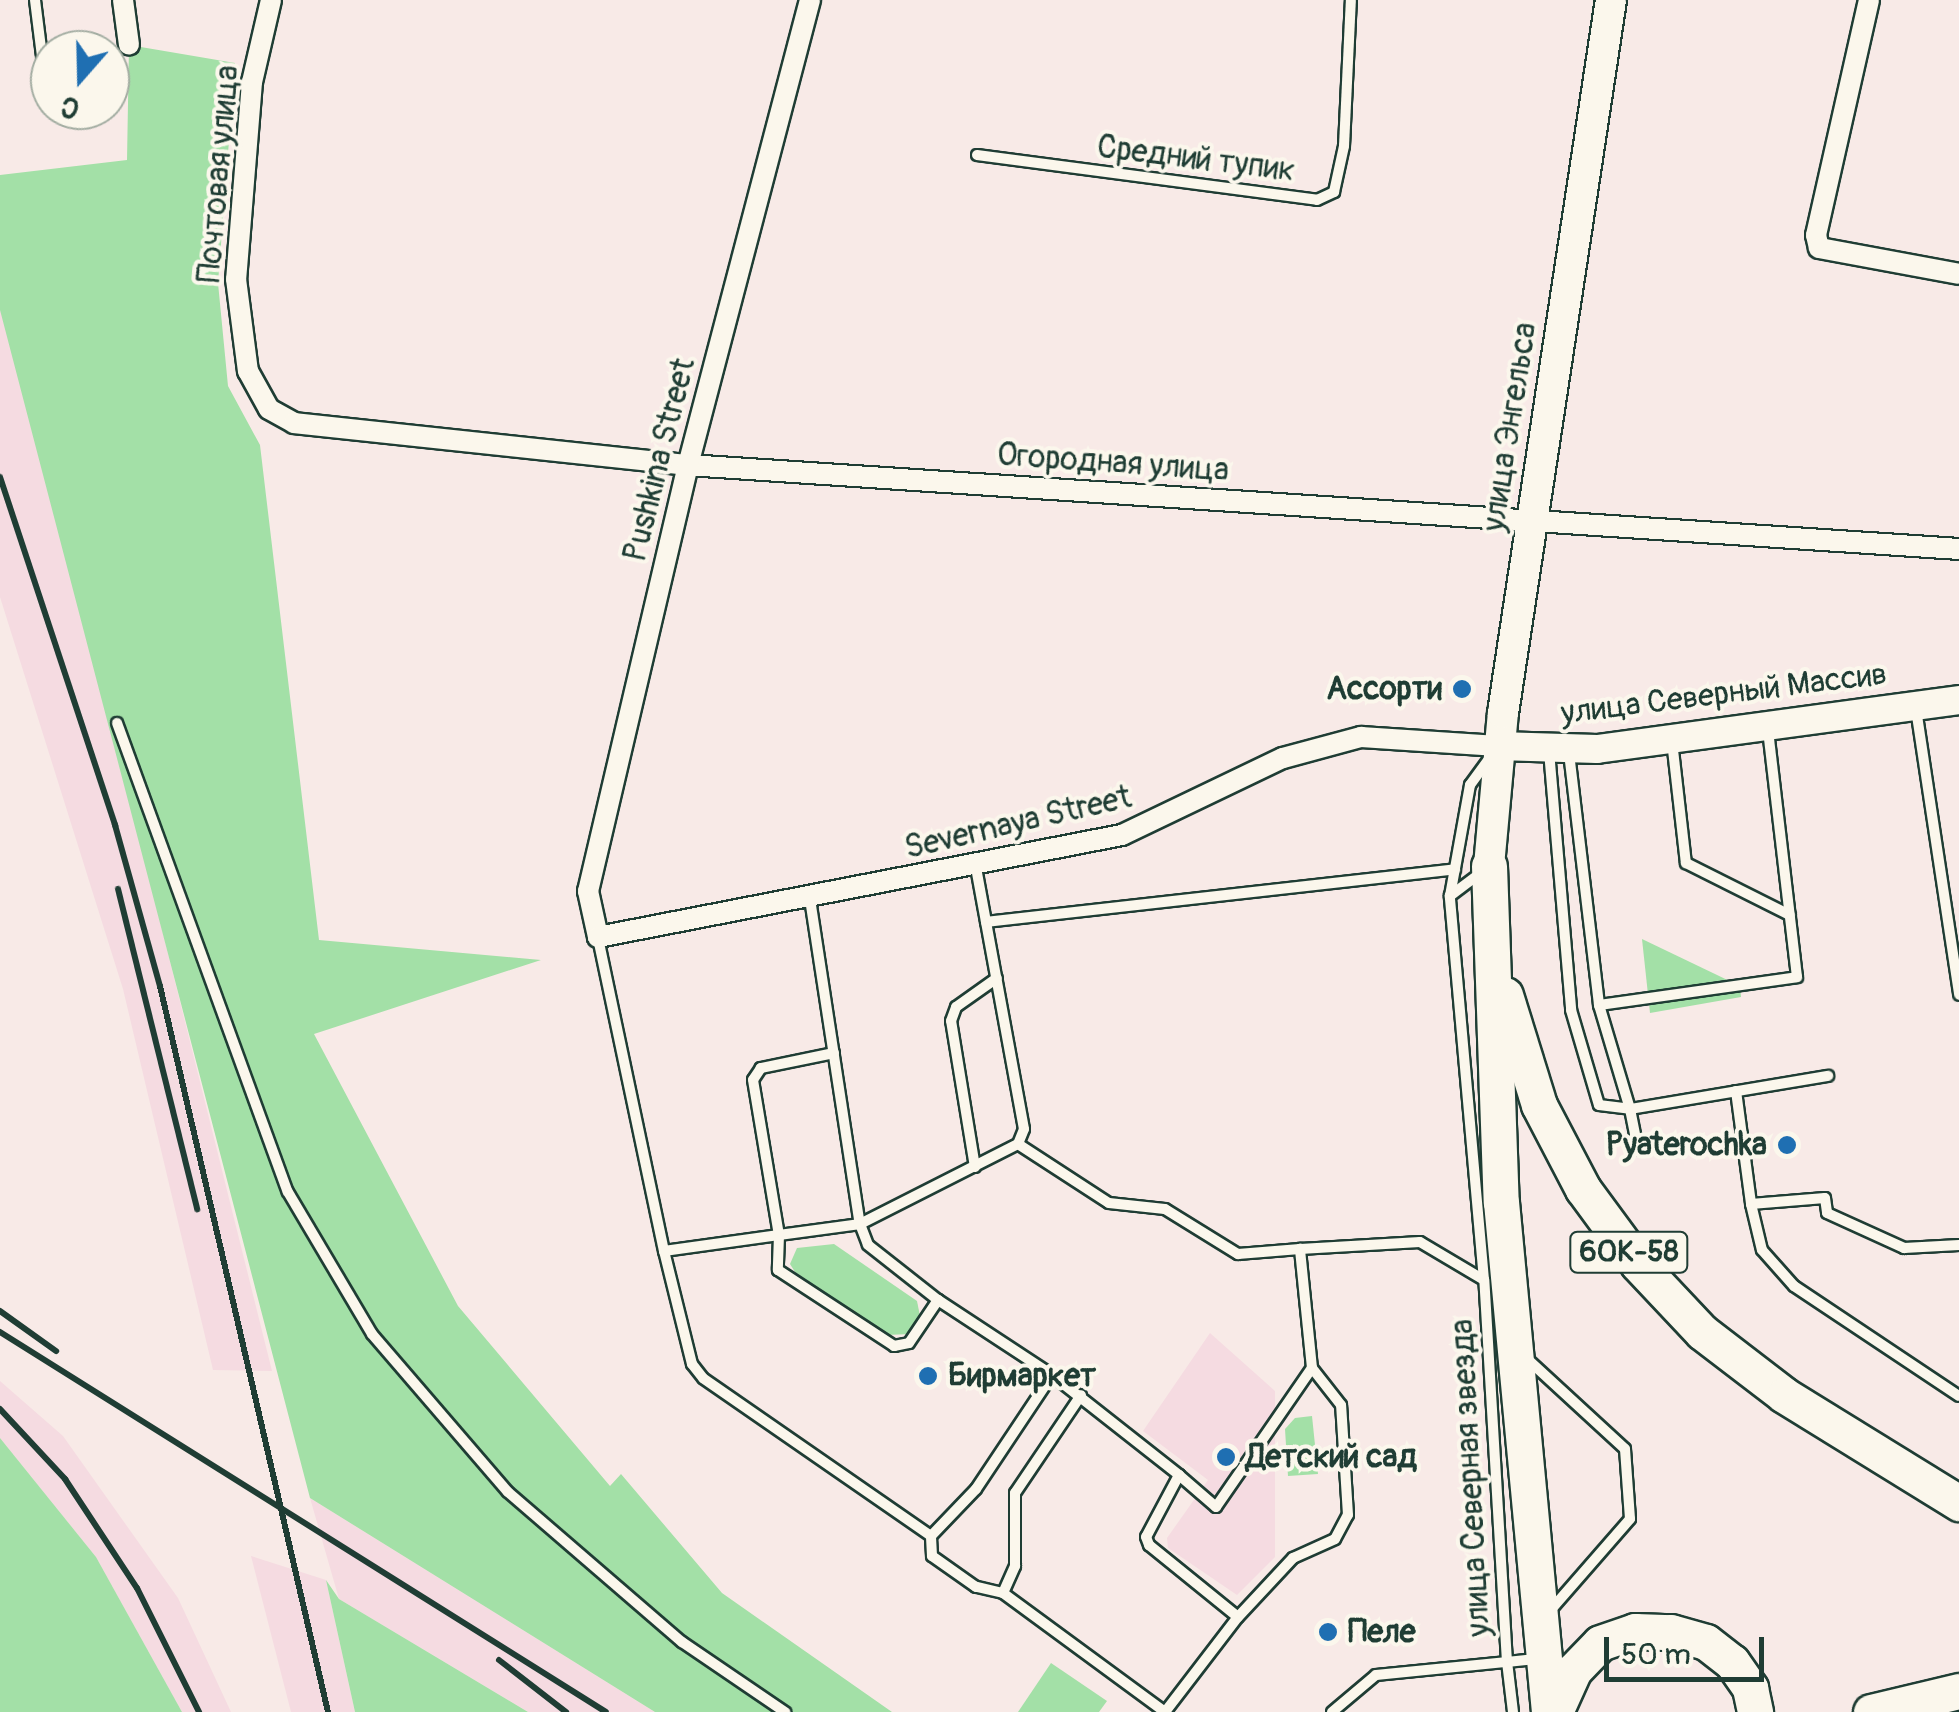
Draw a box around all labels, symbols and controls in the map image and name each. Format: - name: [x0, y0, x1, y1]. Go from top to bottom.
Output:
- north arrow: [30, 30, 130, 130]
- street label: Почтовая улица: [190, 64, 248, 284]
- text: С: [56, 87, 84, 126]
- street label: Средний тупик: [1095, 128, 1297, 190]
- street label: улица Энгельса: [1475, 320, 1545, 534]
- street label: Pushkina Street: [616, 354, 704, 566]
- street label: Огородная улица: [996, 436, 1230, 490]
- street label: улица Северный Массив: [1559, 655, 1889, 733]
- place label: Ассорти: [1326, 670, 1442, 708]
- marker: Ассорти: [1451, 678, 1473, 700]
- street label: Severnaya Street: [901, 778, 1135, 868]
- place label: Pyaterochka: [1606, 1126, 1767, 1164]
- marker: Pyaterochka: [1776, 1134, 1798, 1156]
- road number: 60К-58: [1569, 1227, 1689, 1277]
- street label: улица Северная звезда: [1444, 1318, 1498, 1638]
- place label: Бирмаркет: [948, 1357, 1096, 1395]
- marker: Бирмаркет: [917, 1365, 939, 1387]
- place label: Детский сад: [1246, 1438, 1417, 1476]
- marker: Детский сад: [1215, 1446, 1237, 1468]
- place label: Пеле: [1348, 1613, 1416, 1651]
- scale bar: [1609, 1617, 1769, 1679]
- marker: Пеле: [1317, 1621, 1339, 1643]
- text: 50 m: [1621, 1636, 1691, 1673]

